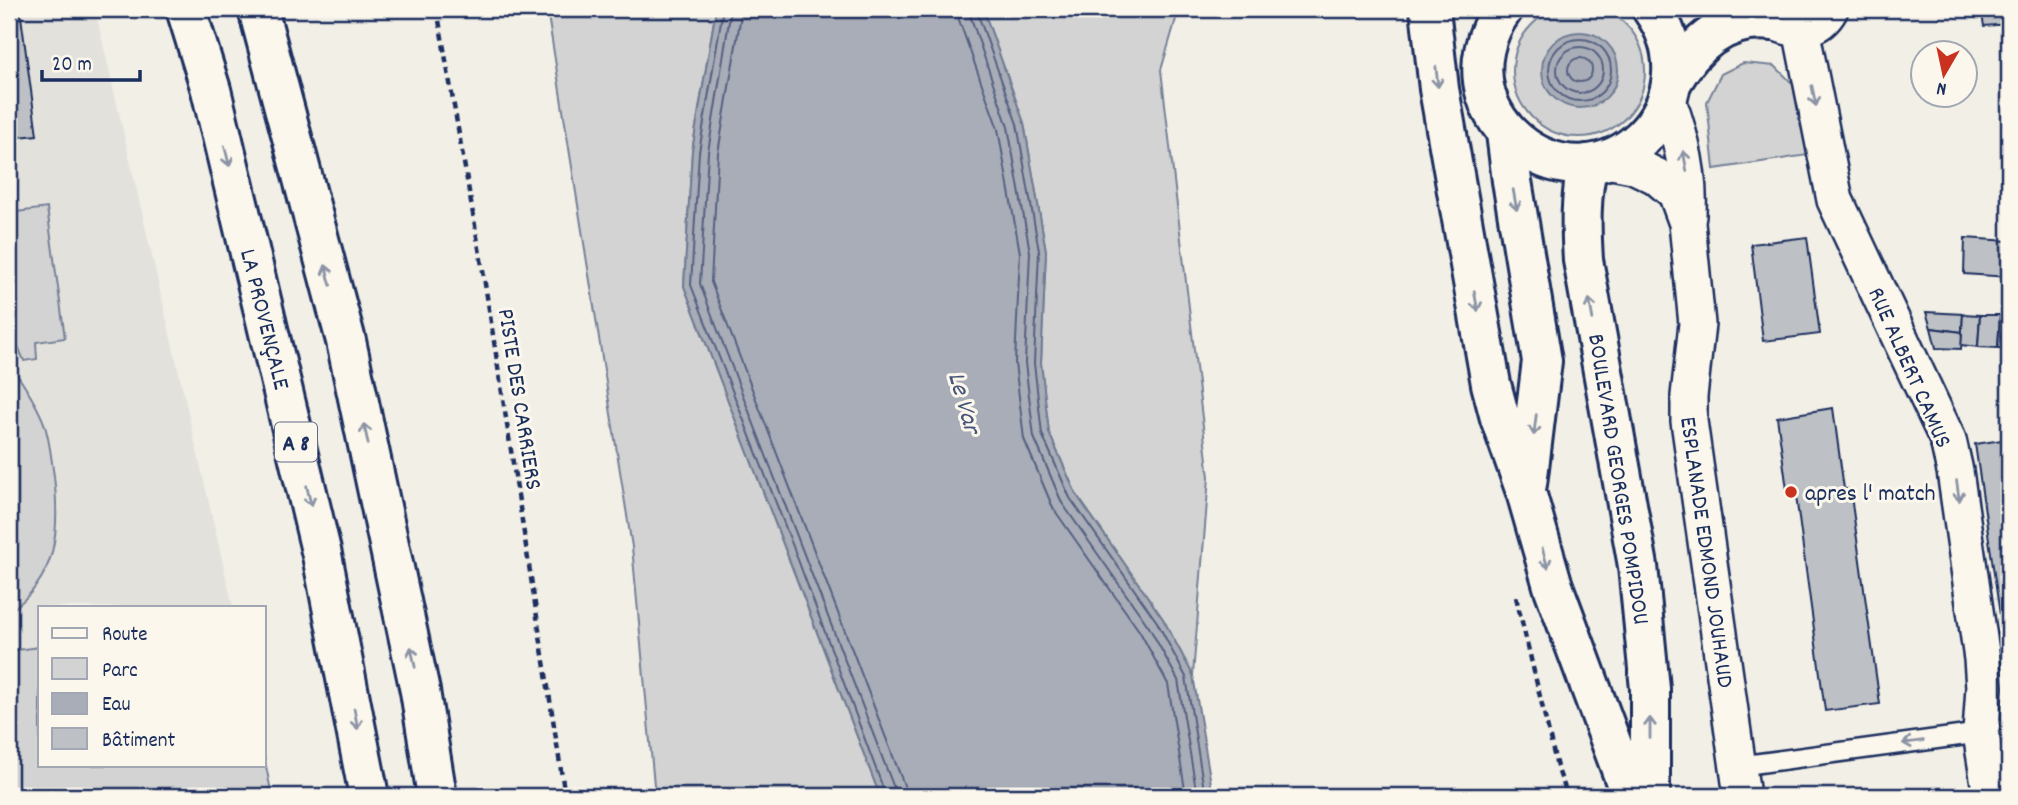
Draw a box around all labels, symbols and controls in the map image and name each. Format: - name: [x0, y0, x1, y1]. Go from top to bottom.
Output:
- scale bar: [42, 38, 140, 82]
- north arrow: [1910, 38, 1980, 108]
- text: 20 m: [52, 51, 92, 81]
- one-way arrow: [1431, 65, 1444, 87]
- text: N: [1935, 73, 1949, 101]
- one-way arrow: [1807, 84, 1821, 107]
- one-way arrow: [221, 144, 234, 167]
- one-way arrow: [1678, 150, 1691, 173]
- one-way arrow: [1509, 188, 1522, 211]
- street label: LA PROVENÇALE: [229, 246, 297, 394]
- one-way arrow: [321, 264, 334, 286]
- street label: RUE ALBERT CAMUS: [1858, 282, 1959, 454]
- one-way arrow: [1470, 289, 1483, 312]
- one-way arrow: [1584, 298, 1598, 321]
- street label: PISTE DES CARRIERS: [487, 306, 549, 493]
- street label: BOULEVARD GEORGES POMPIDOU: [1577, 332, 1657, 627]
- water label: Le Var: [936, 368, 990, 441]
- one-way arrow: [1528, 413, 1541, 436]
- street label: ESPLANADE EDMOND JOUHAUD: [1669, 415, 1741, 690]
- road number: A 8: [275, 422, 317, 462]
- one-way arrow: [358, 423, 372, 446]
- place label: apres l' match: [1805, 478, 1936, 512]
- one-way arrow: [1952, 479, 1965, 502]
- marker: apres l' match: [1783, 484, 1799, 500]
- one-way arrow: [303, 485, 316, 507]
- one-way arrow: [1539, 546, 1552, 569]
- legend: [38, 606, 266, 766]
- text: Route: [102, 621, 148, 651]
- one-way arrow: [405, 646, 419, 669]
- text: Parc: [102, 657, 138, 687]
- text: Eau: [102, 691, 130, 721]
- one-way arrow: [349, 707, 363, 730]
- one-way arrow: [1643, 717, 1657, 740]
- text: Bâtiment: [102, 727, 175, 757]
- one-way arrow: [1902, 736, 1925, 749]

